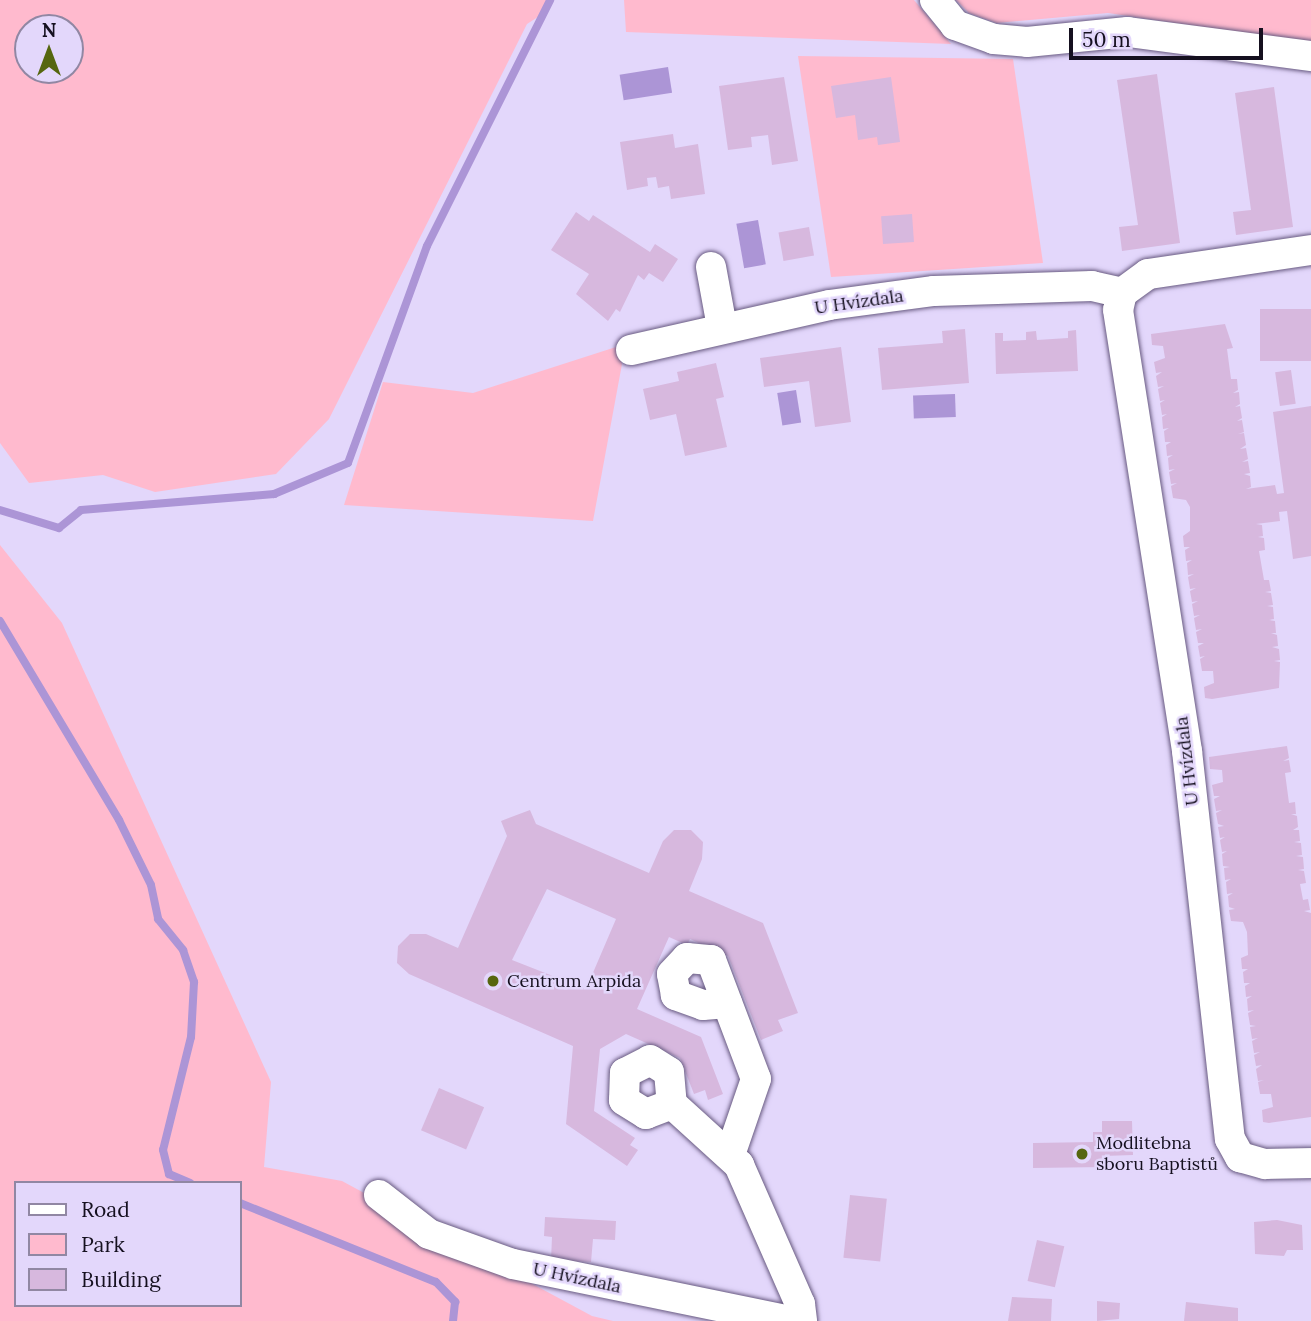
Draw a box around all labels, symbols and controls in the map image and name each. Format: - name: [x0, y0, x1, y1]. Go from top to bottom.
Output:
- north arrow: [14, 14, 84, 84]
- scale bar: [1073, 14, 1267, 58]
- text: N: [42, 18, 56, 42]
- text: 50 m: [1082, 26, 1131, 53]
- street label: U Hvízdala: [813, 285, 905, 319]
- street label: U Hvízdala: [1171, 715, 1203, 807]
- place label: Centrum Arpida: [507, 970, 641, 992]
- marker: Centrum Arpida: [485, 973, 501, 989]
- place label: Modlitebna sboru Baptistů: [1096, 1133, 1218, 1176]
- marker: Modlitebna sboru Baptistů: [1074, 1146, 1090, 1162]
- legend: [14, 1181, 242, 1307]
- text: Road: [81, 1196, 130, 1223]
- text: Park: [81, 1231, 125, 1258]
- street label: U Hvízdala: [531, 1258, 623, 1298]
- text: Building: [81, 1266, 161, 1293]

